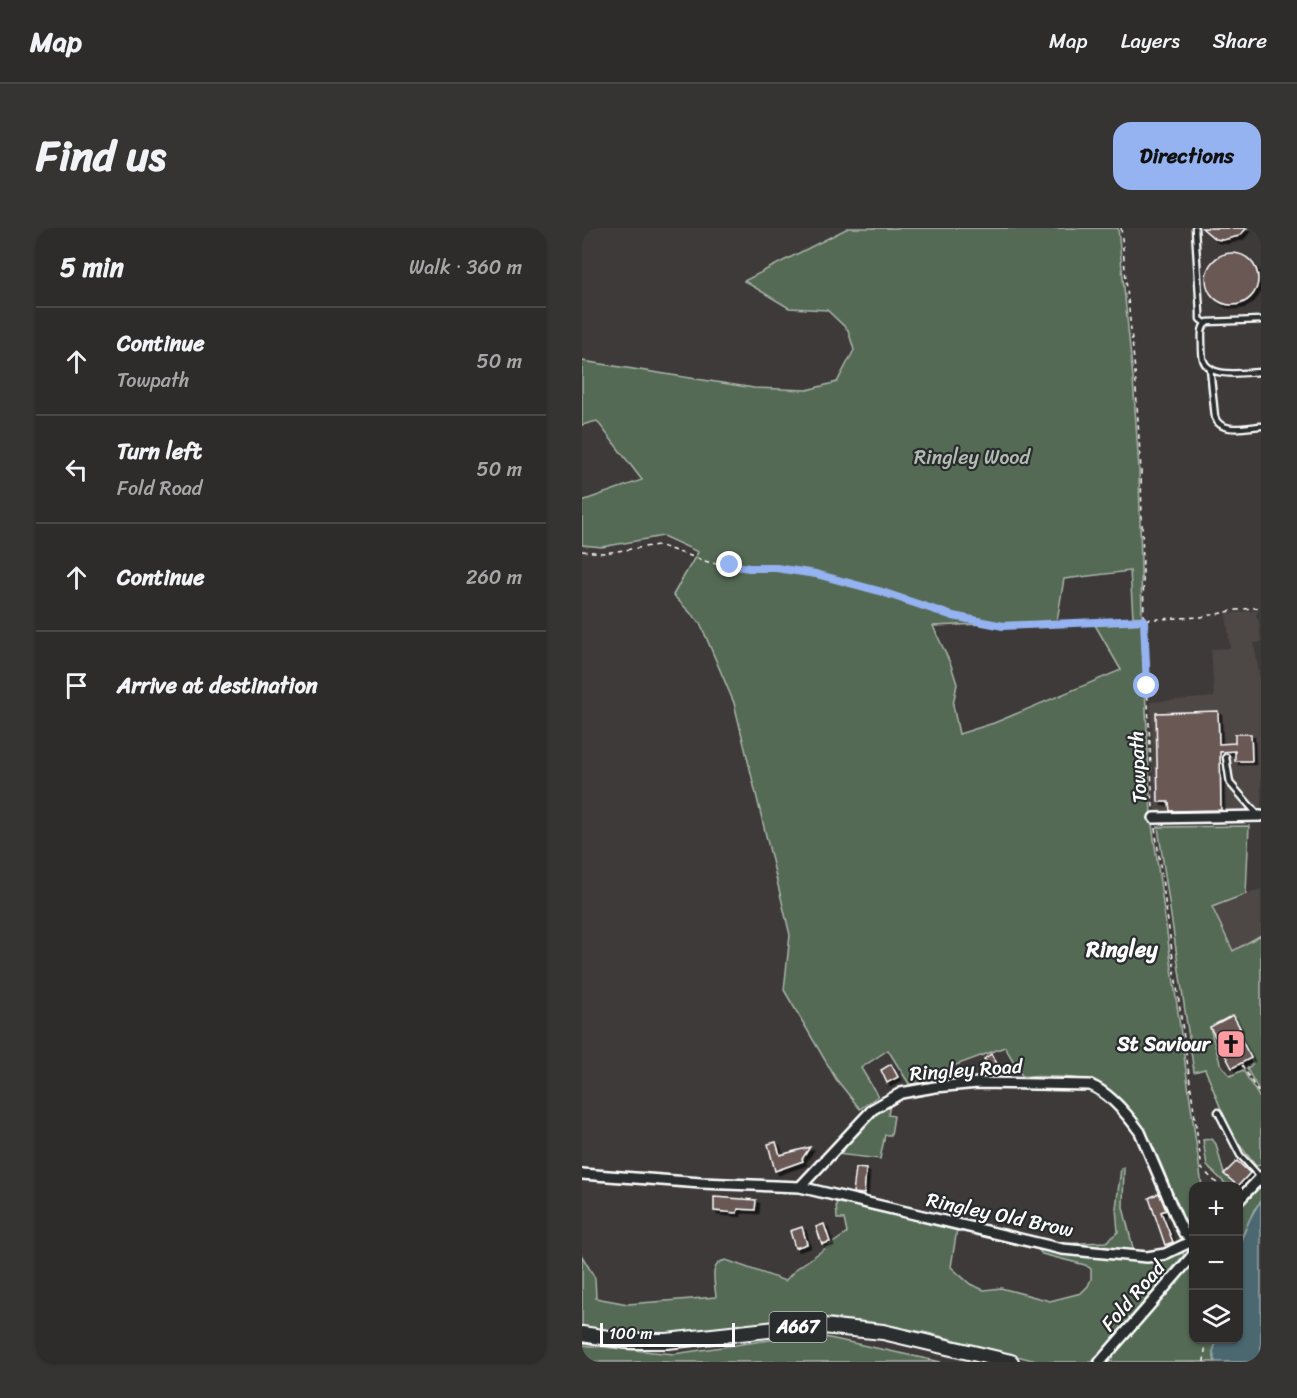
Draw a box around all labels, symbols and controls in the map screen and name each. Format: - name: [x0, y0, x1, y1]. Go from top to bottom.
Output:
- text: Map: [30, 17, 82, 66]
- text: Map: [1049, 22, 1088, 60]
- text: Layers: [1121, 22, 1180, 60]
- text: Share: [1213, 22, 1267, 60]
- text: Find us: [36, 119, 166, 193]
- button: Directions: [1113, 122, 1261, 190]
- text: 5 min: [60, 244, 124, 290]
- text: Walk · 360 m: [409, 250, 522, 285]
- text: Continue: [117, 324, 205, 363]
- text: 50 m: [477, 344, 522, 379]
- icon: ahead: [60, 345, 93, 378]
- text: Towpath: [117, 363, 189, 398]
- text: Turn left: [117, 432, 202, 471]
- park label: Ringley Wood: [914, 440, 1032, 475]
- text: 50 m: [477, 452, 522, 487]
- icon: left: [60, 453, 93, 486]
- text: Fold Road: [117, 471, 202, 506]
- route end: [716, 551, 742, 577]
- text: Continue: [117, 558, 205, 597]
- text: 260 m: [466, 560, 522, 595]
- icon: ahead: [60, 561, 93, 594]
- text: Arrive at destination: [117, 666, 318, 705]
- icon: arrive: [60, 669, 93, 702]
- route start: [1133, 672, 1159, 698]
- street label: Towpath: [1119, 730, 1157, 804]
- district label: Ringley: [1085, 930, 1158, 969]
- place label: St Saviour: [1116, 1027, 1212, 1062]
- church icon: St Saviour: [1215, 1028, 1247, 1060]
- street label: Ringley Road: [909, 1049, 1025, 1091]
- street label: Ringley Old Brow: [923, 1182, 1077, 1248]
- map controls: [1189, 1182, 1243, 1344]
- button: +: [1189, 1182, 1243, 1236]
- button: −: [1189, 1236, 1243, 1290]
- street label: Fold Road: [1092, 1251, 1175, 1340]
- button: layers: [1189, 1290, 1243, 1344]
- road number: A667: [770, 1312, 826, 1342]
- text: 100 m: [609, 1319, 653, 1348]
- scale bar: [600, 1320, 735, 1348]

